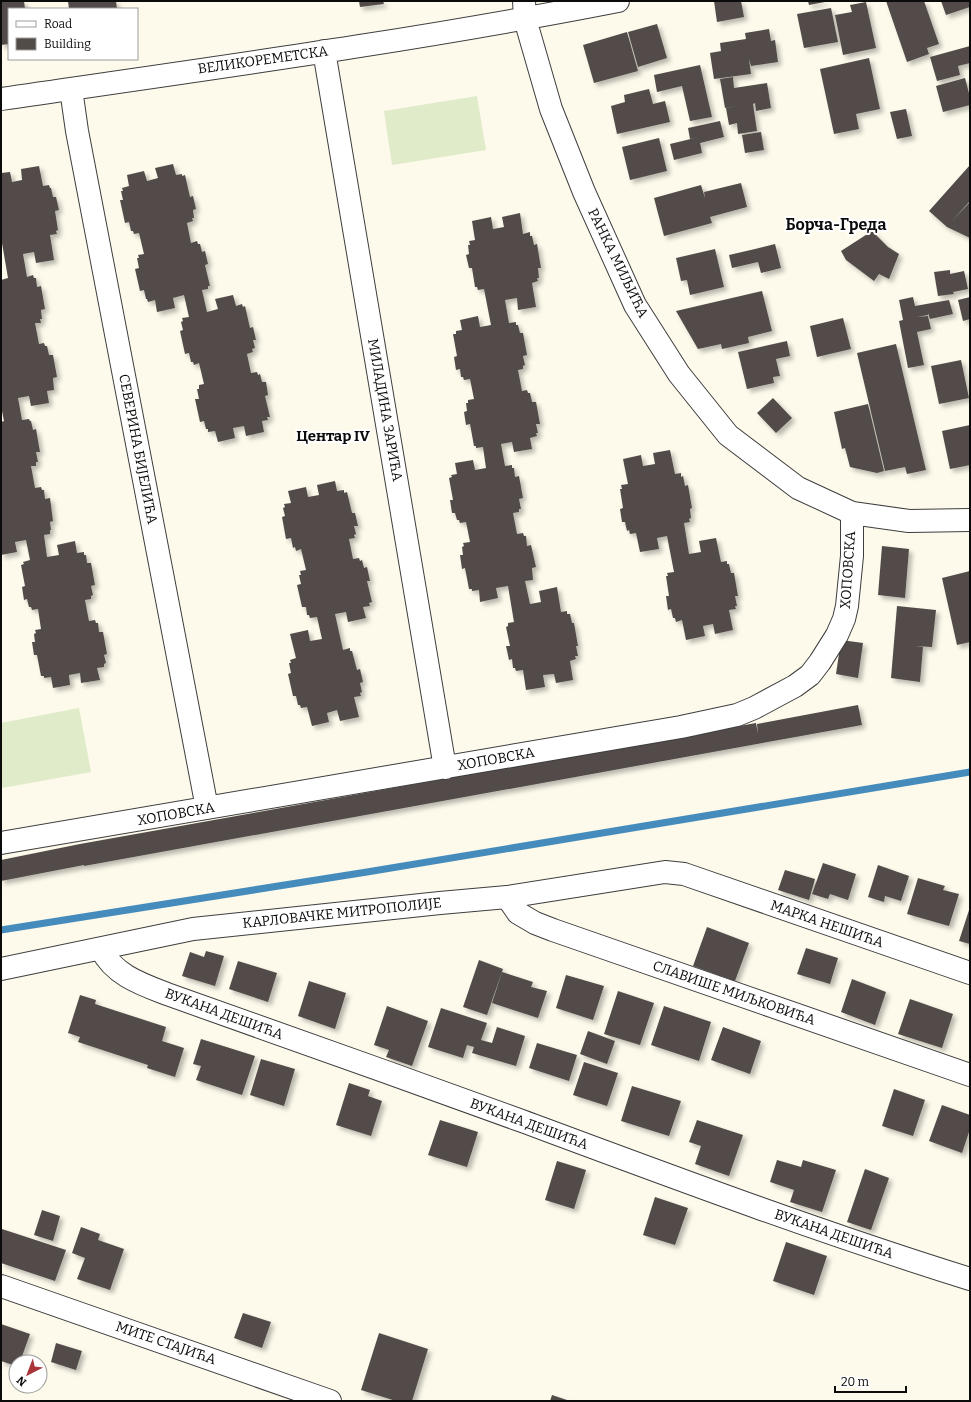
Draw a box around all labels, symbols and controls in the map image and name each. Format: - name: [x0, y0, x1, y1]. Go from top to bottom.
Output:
- legend: [8, 8, 138, 60]
- text: Road: [44, 17, 72, 31]
- text: Building: [44, 37, 91, 51]
- street label: ВЕЛИКОРЕМЕТСКА: [197, 42, 329, 78]
- street label: РАНКА МИЉИЋА: [584, 205, 652, 321]
- district label: Борча-Греда: [786, 215, 886, 234]
- street label: МИЛАДИНА ЗАРИЋА: [364, 337, 406, 483]
- street label: СЕВЕРИНА БИЈЕЛИЋА: [115, 373, 161, 526]
- district label: Центар IV: [296, 427, 370, 445]
- street label: ХОПОВСКА: [837, 530, 859, 610]
- street label: ХОПОВСКА: [456, 744, 536, 774]
- street label: ХОПОВСКА: [136, 799, 216, 829]
- street label: КАРЛОВАЧКЕ МИТРОПОЛИЈЕ: [242, 894, 442, 932]
- street label: МАРКА НЕШИЋА: [768, 897, 886, 951]
- street label: СЛАВИШЕ МИЉКОВИЋА: [650, 957, 818, 1029]
- street label: ВУКАНА ДЕШИЋА: [163, 985, 286, 1043]
- street label: ВУКАНА ДЕШИЋА: [468, 1095, 591, 1153]
- street label: ВУКАНА ДЕШИЋА: [772, 1206, 896, 1262]
- street label: МИТЕ СТАЈИЋА: [114, 1318, 219, 1368]
- north arrow: [8, 1354, 48, 1394]
- scale bar: [835, 1368, 906, 1394]
- text: N: [14, 1373, 29, 1389]
- text: 20 m: [841, 1375, 870, 1389]

